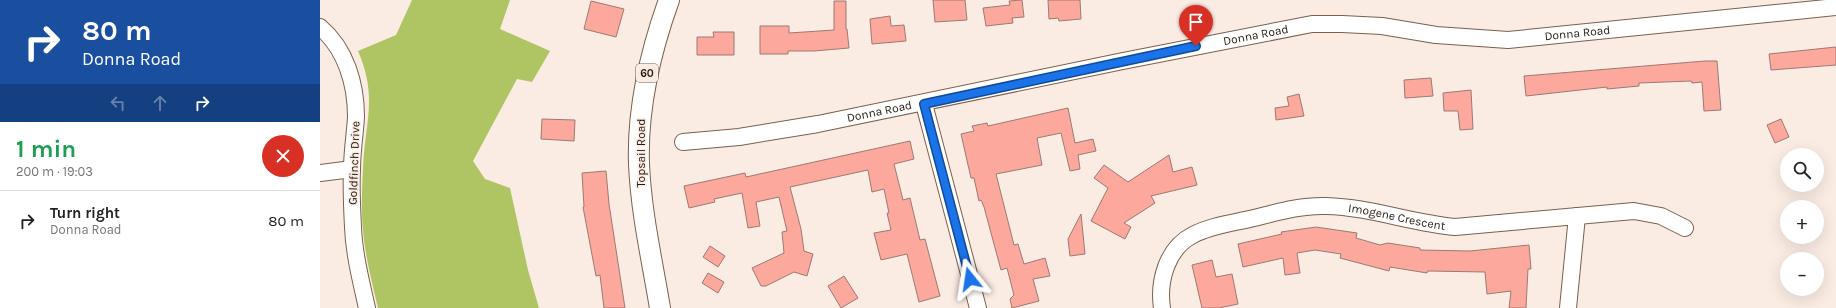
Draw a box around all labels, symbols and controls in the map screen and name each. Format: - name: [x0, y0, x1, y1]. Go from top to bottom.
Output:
- pin: [1179, 5, 1213, 46]
- icon: arrive: [1185, 11, 1207, 33]
- text: 80 m: [82, 14, 151, 47]
- icon: right: [16, 16, 68, 68]
- street label: Donna Road: [1222, 22, 1290, 48]
- street label: Donna Road: [1544, 23, 1611, 43]
- text: Donna Road: [82, 48, 181, 70]
- road number: 60: [636, 64, 658, 82]
- icon: left: [107, 92, 129, 114]
- icon: ahead: [149, 92, 171, 114]
- icon: right: [191, 92, 213, 114]
- street label: Donna Road: [846, 98, 913, 125]
- street label: Topsail Road: [634, 119, 648, 187]
- street label: Goldfinch Drive: [346, 121, 362, 205]
- text: 1 min: [16, 135, 76, 163]
- button: close: [262, 135, 304, 177]
- map controls: [1780, 148, 1824, 296]
- button: search: [1780, 148, 1824, 192]
- text: 200 m · 19:03: [16, 164, 93, 179]
- button: +: [1780, 200, 1824, 244]
- street label: Imogene Crescent: [1347, 201, 1447, 233]
- text: Turn right: [50, 204, 120, 222]
- icon: right: [16, 210, 38, 232]
- text: 80 m: [268, 212, 304, 230]
- text: Donna Road: [50, 222, 122, 237]
- button: −: [1780, 252, 1824, 296]
- position arrow: [949, 258, 991, 300]

